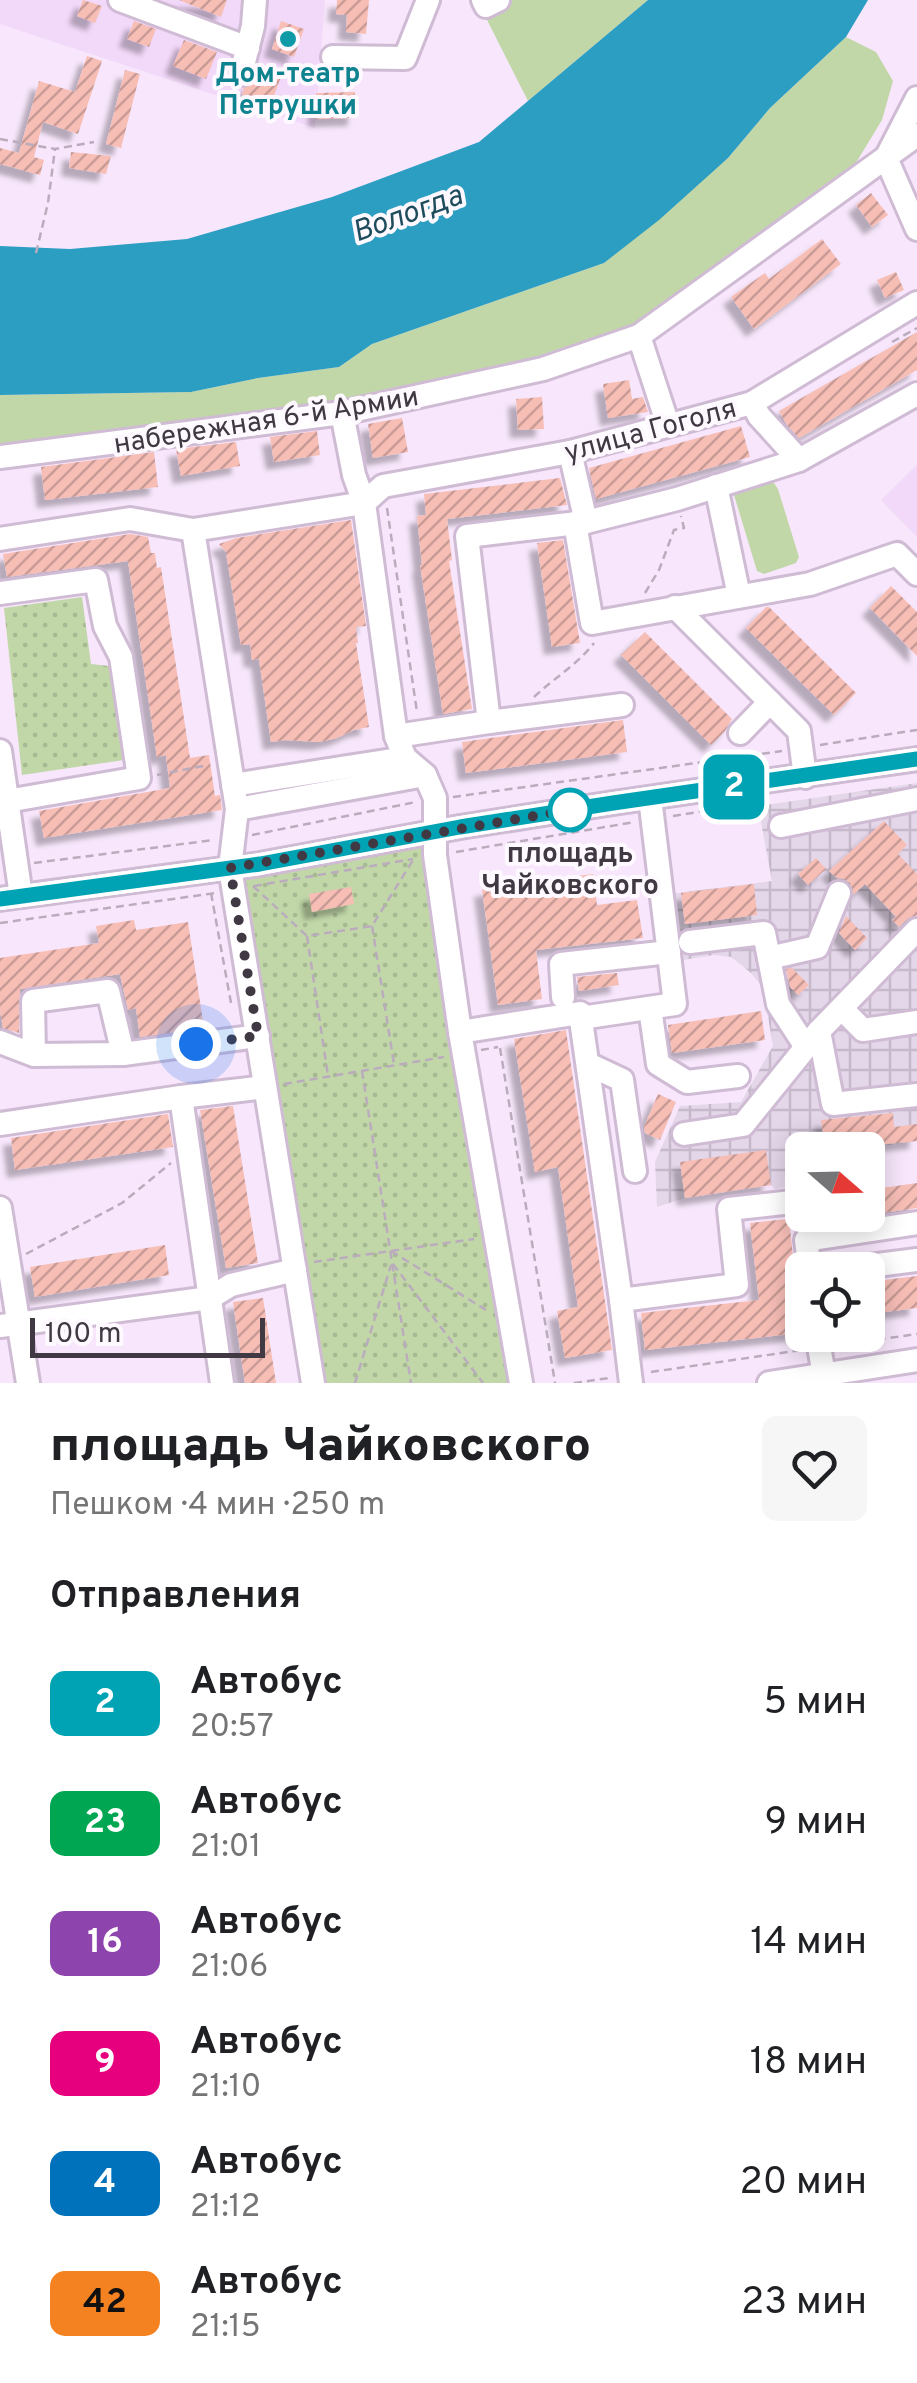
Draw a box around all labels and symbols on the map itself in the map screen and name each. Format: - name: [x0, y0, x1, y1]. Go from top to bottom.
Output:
- marker: Дом-театр Петрушки: [277, 28, 299, 50]
- place label: Дом-театр Петрушки: [215, 57, 361, 125]
- water label: Вологда: [348, 178, 468, 252]
- street label: набережная 6-й Армии: [111, 380, 422, 464]
- street label: улица Гоголя: [561, 392, 741, 472]
- line badge: 2: [702, 754, 766, 820]
- marker: площадь Чайковского: [549, 789, 591, 831]
- place label: площадь Чайковского: [481, 837, 659, 905]
- your location: [171, 1019, 221, 1069]
- north arrow: [785, 1132, 885, 1232]
- scale bar: [30, 1313, 265, 1358]

